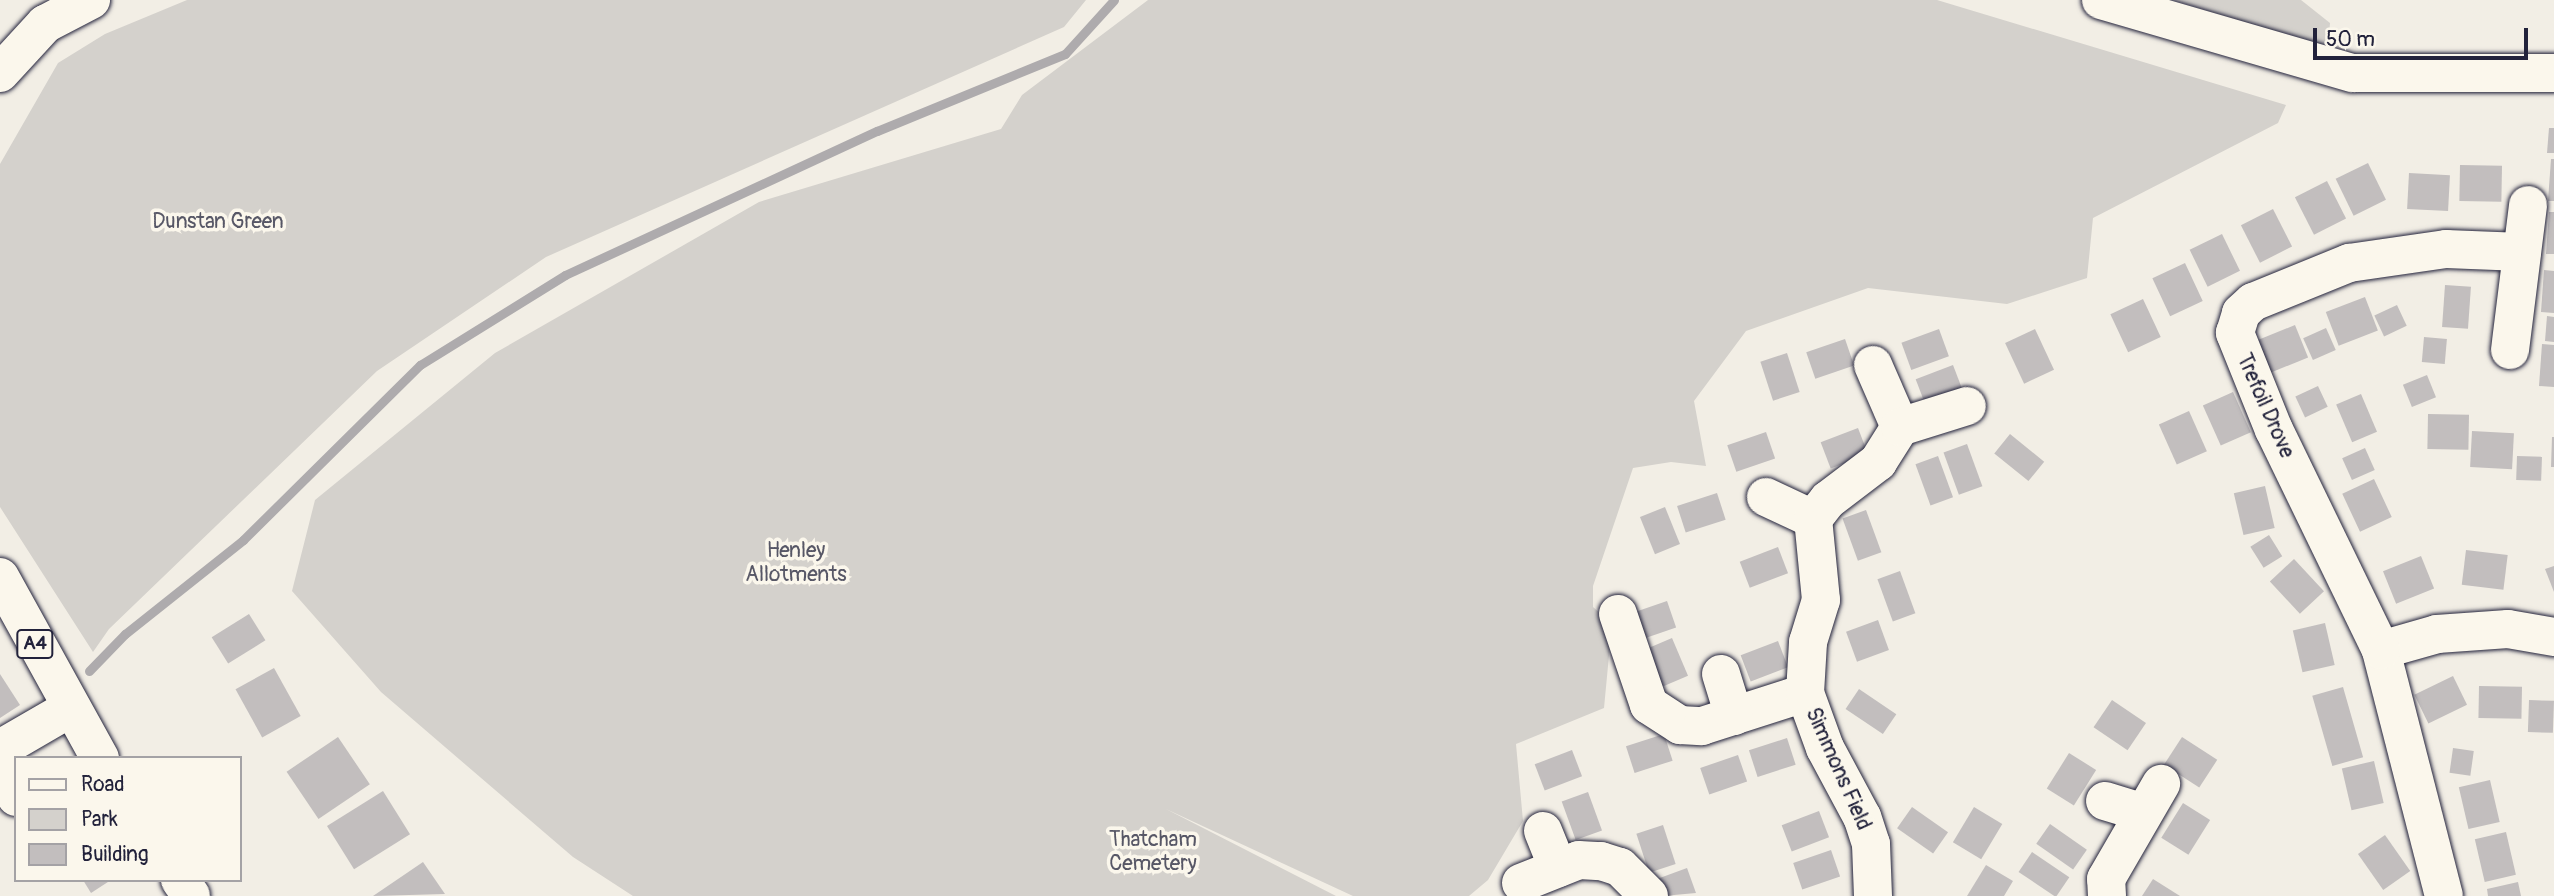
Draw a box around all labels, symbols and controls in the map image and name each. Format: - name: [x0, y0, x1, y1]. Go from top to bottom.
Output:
- scale bar: [2316, 14, 2531, 58]
- text: 50 m: [2326, 26, 2375, 53]
- park label: Dunstan Green: [152, 209, 284, 235]
- street label: Trefoil Drove: [2231, 350, 2299, 462]
- park label: Henley Allotments: [745, 538, 847, 588]
- road number: A4: [16, 628, 54, 660]
- street label: Simmons Field: [1800, 704, 1876, 834]
- legend: [14, 756, 242, 882]
- text: Road: [81, 771, 125, 798]
- text: Park: [81, 806, 118, 833]
- park label: Thatcham Cemetery: [1109, 827, 1197, 877]
- text: Building: [81, 841, 148, 868]

